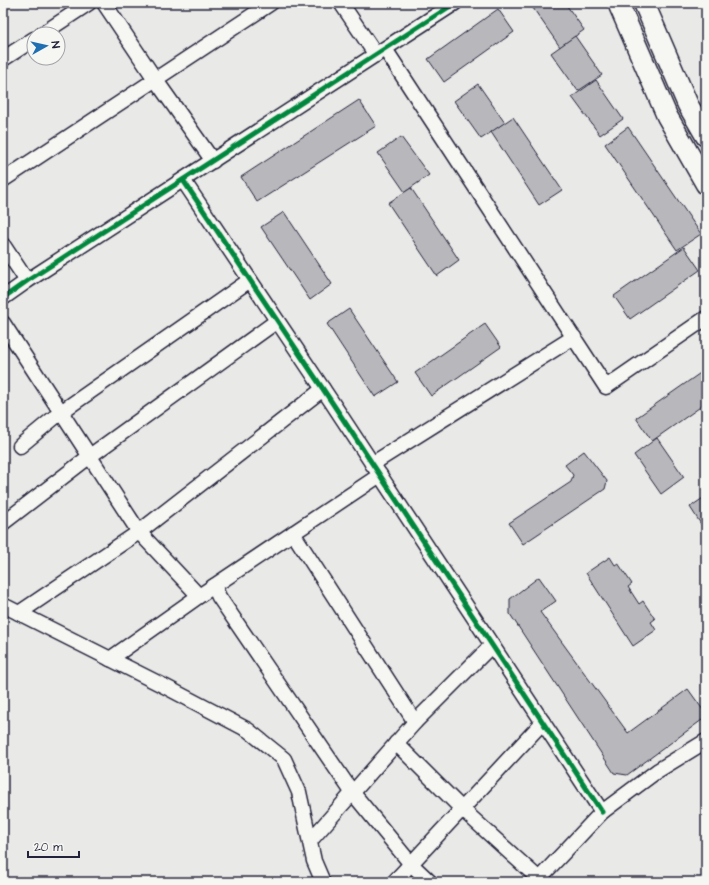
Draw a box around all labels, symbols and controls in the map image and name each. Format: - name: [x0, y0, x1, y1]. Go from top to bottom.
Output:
- north arrow: [26, 26, 66, 66]
- text: N: [47, 40, 63, 49]
- scale bar: [28, 833, 79, 859]
- text: 20 m: [34, 839, 63, 856]

